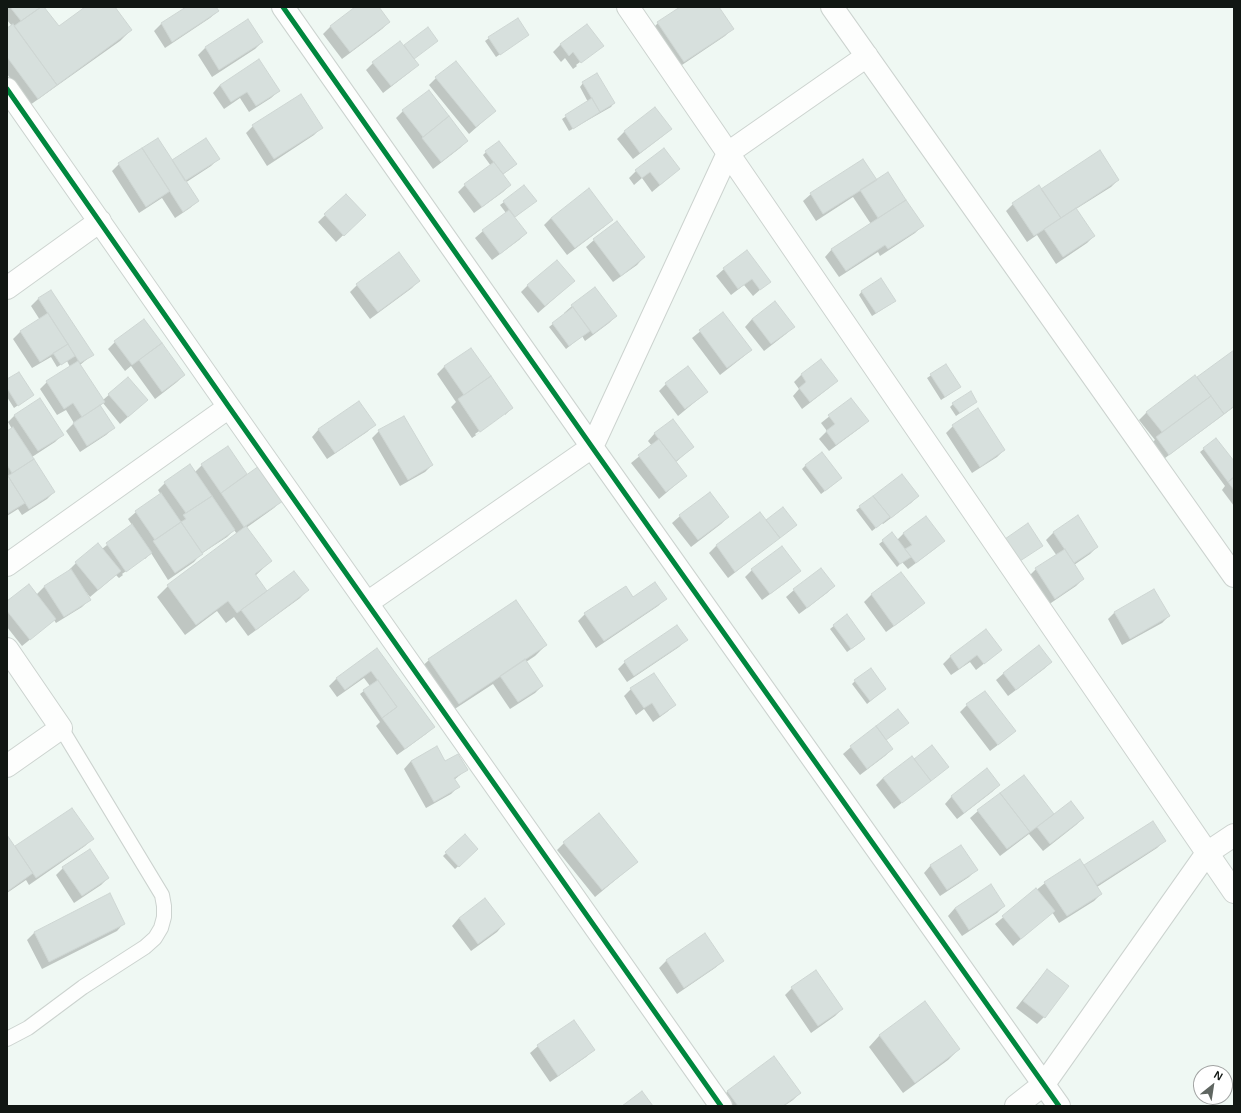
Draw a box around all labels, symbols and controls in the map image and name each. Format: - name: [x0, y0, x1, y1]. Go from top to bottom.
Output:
- north arrow: [1193, 1065, 1233, 1105]
- text: N: [1212, 1068, 1225, 1083]

